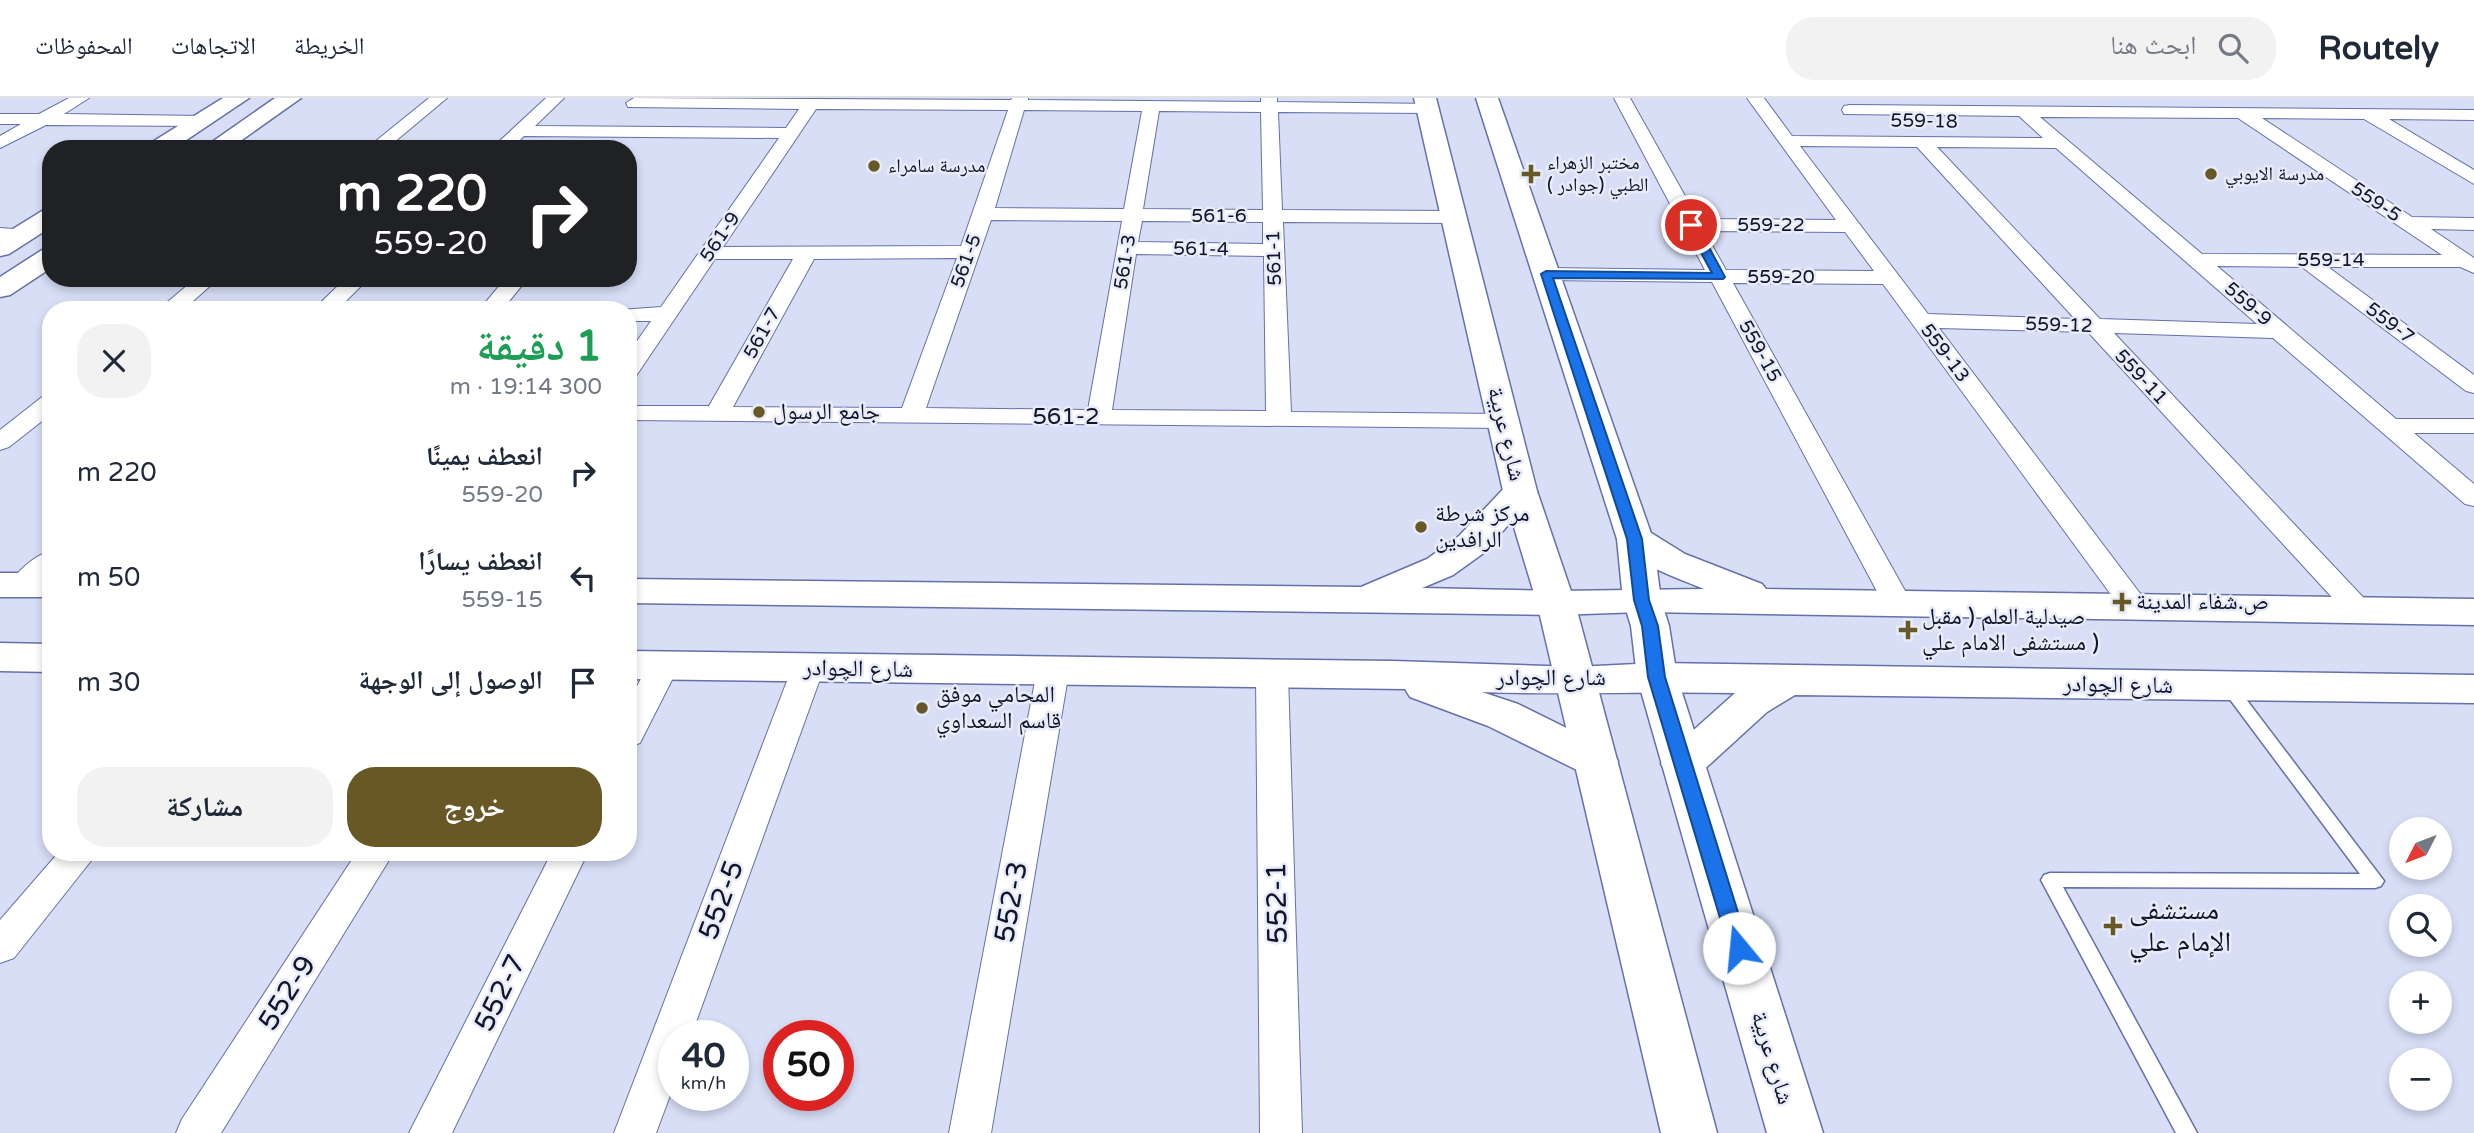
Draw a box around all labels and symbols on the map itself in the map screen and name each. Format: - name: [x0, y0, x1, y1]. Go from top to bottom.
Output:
- street label: 559-18: [1890, 109, 1958, 133]
- place label: مختبر الزهراء الطبي (جوادر ): [1547, 152, 1649, 200]
- place label: مدرسة سامراء: [888, 155, 986, 177]
- marker: مدرسة سامراء: [866, 158, 882, 174]
- place label: مدرسة الايوبي: [2225, 163, 2324, 189]
- marker: مختبر الزهراء الطبي (جوادر ): [1521, 164, 1541, 184]
- marker: مدرسة الايوبي: [2203, 166, 2219, 182]
- street label: 559-5: [2347, 177, 2405, 227]
- pin: [1661, 195, 1721, 255]
- street label: 561-6: [1191, 205, 1247, 227]
- street label: 561-9: [695, 208, 745, 266]
- street label: 559-22: [1737, 214, 1805, 236]
- street label: 561-1: [1262, 230, 1286, 286]
- street label: 561-5: [946, 231, 986, 291]
- street label: 561-3: [1110, 233, 1140, 291]
- street label: 561-4: [1173, 238, 1229, 260]
- street label: 559-14: [2297, 249, 2365, 271]
- street label: 559-20: [1747, 266, 1815, 288]
- street label: 559-9: [2220, 277, 2276, 331]
- street label: 559-7: [2361, 298, 2419, 348]
- street label: 561-7: [739, 304, 785, 362]
- street label: 559-12: [2025, 313, 2093, 337]
- street label: 559-15: [1734, 316, 1786, 386]
- street label: 559-13: [1916, 319, 1974, 387]
- street label: 559-11: [2110, 345, 2172, 409]
- street label: شارع عربية: [1481, 384, 1531, 484]
- place label: جامع الرسول: [773, 398, 880, 426]
- street label: 561-2: [1032, 403, 1100, 431]
- marker: جامع الرسول: [751, 404, 767, 420]
- place label: مركز شرطة الرافدين: [1435, 500, 1530, 554]
- marker: مركز شرطة الرافدين: [1413, 519, 1429, 535]
- place label: ص.شفاء المدينة: [2136, 588, 2269, 616]
- marker: ص.شفاء المدينة: [2114, 594, 2130, 610]
- place label: صيدلية العلم ( مقبل مستشفى الامام علي ): [1922, 603, 2099, 661]
- marker: صيدلية العلم ( مقبل مستشفى الامام علي ): [1900, 622, 1916, 638]
- street label: شارع الچوادر: [802, 654, 913, 684]
- street label: شارع الچوادر: [1495, 664, 1606, 692]
- street label: شارع الچوادر: [2062, 670, 2173, 700]
- place label: المحامي موفق قاسم السعداوي: [936, 681, 1061, 739]
- marker: المحامي موفق قاسم السعداوي: [914, 700, 930, 716]
- north arrow: [2389, 817, 2452, 880]
- street label: 552-5: [691, 856, 751, 944]
- street label: 552-3: [987, 859, 1035, 945]
- street label: 552-1: [1259, 862, 1295, 944]
- place label: مستشفى الإمام علي: [2129, 893, 2231, 964]
- position arrow: [1702, 911, 1776, 985]
- marker: مستشفى الإمام علي: [2103, 916, 2123, 936]
- street label: 552-9: [251, 949, 323, 1037]
- street label: 552-7: [467, 949, 533, 1037]
- street label: شارع عربية: [1745, 1008, 1799, 1108]
- speed limit sign: 50: [763, 1020, 854, 1111]

